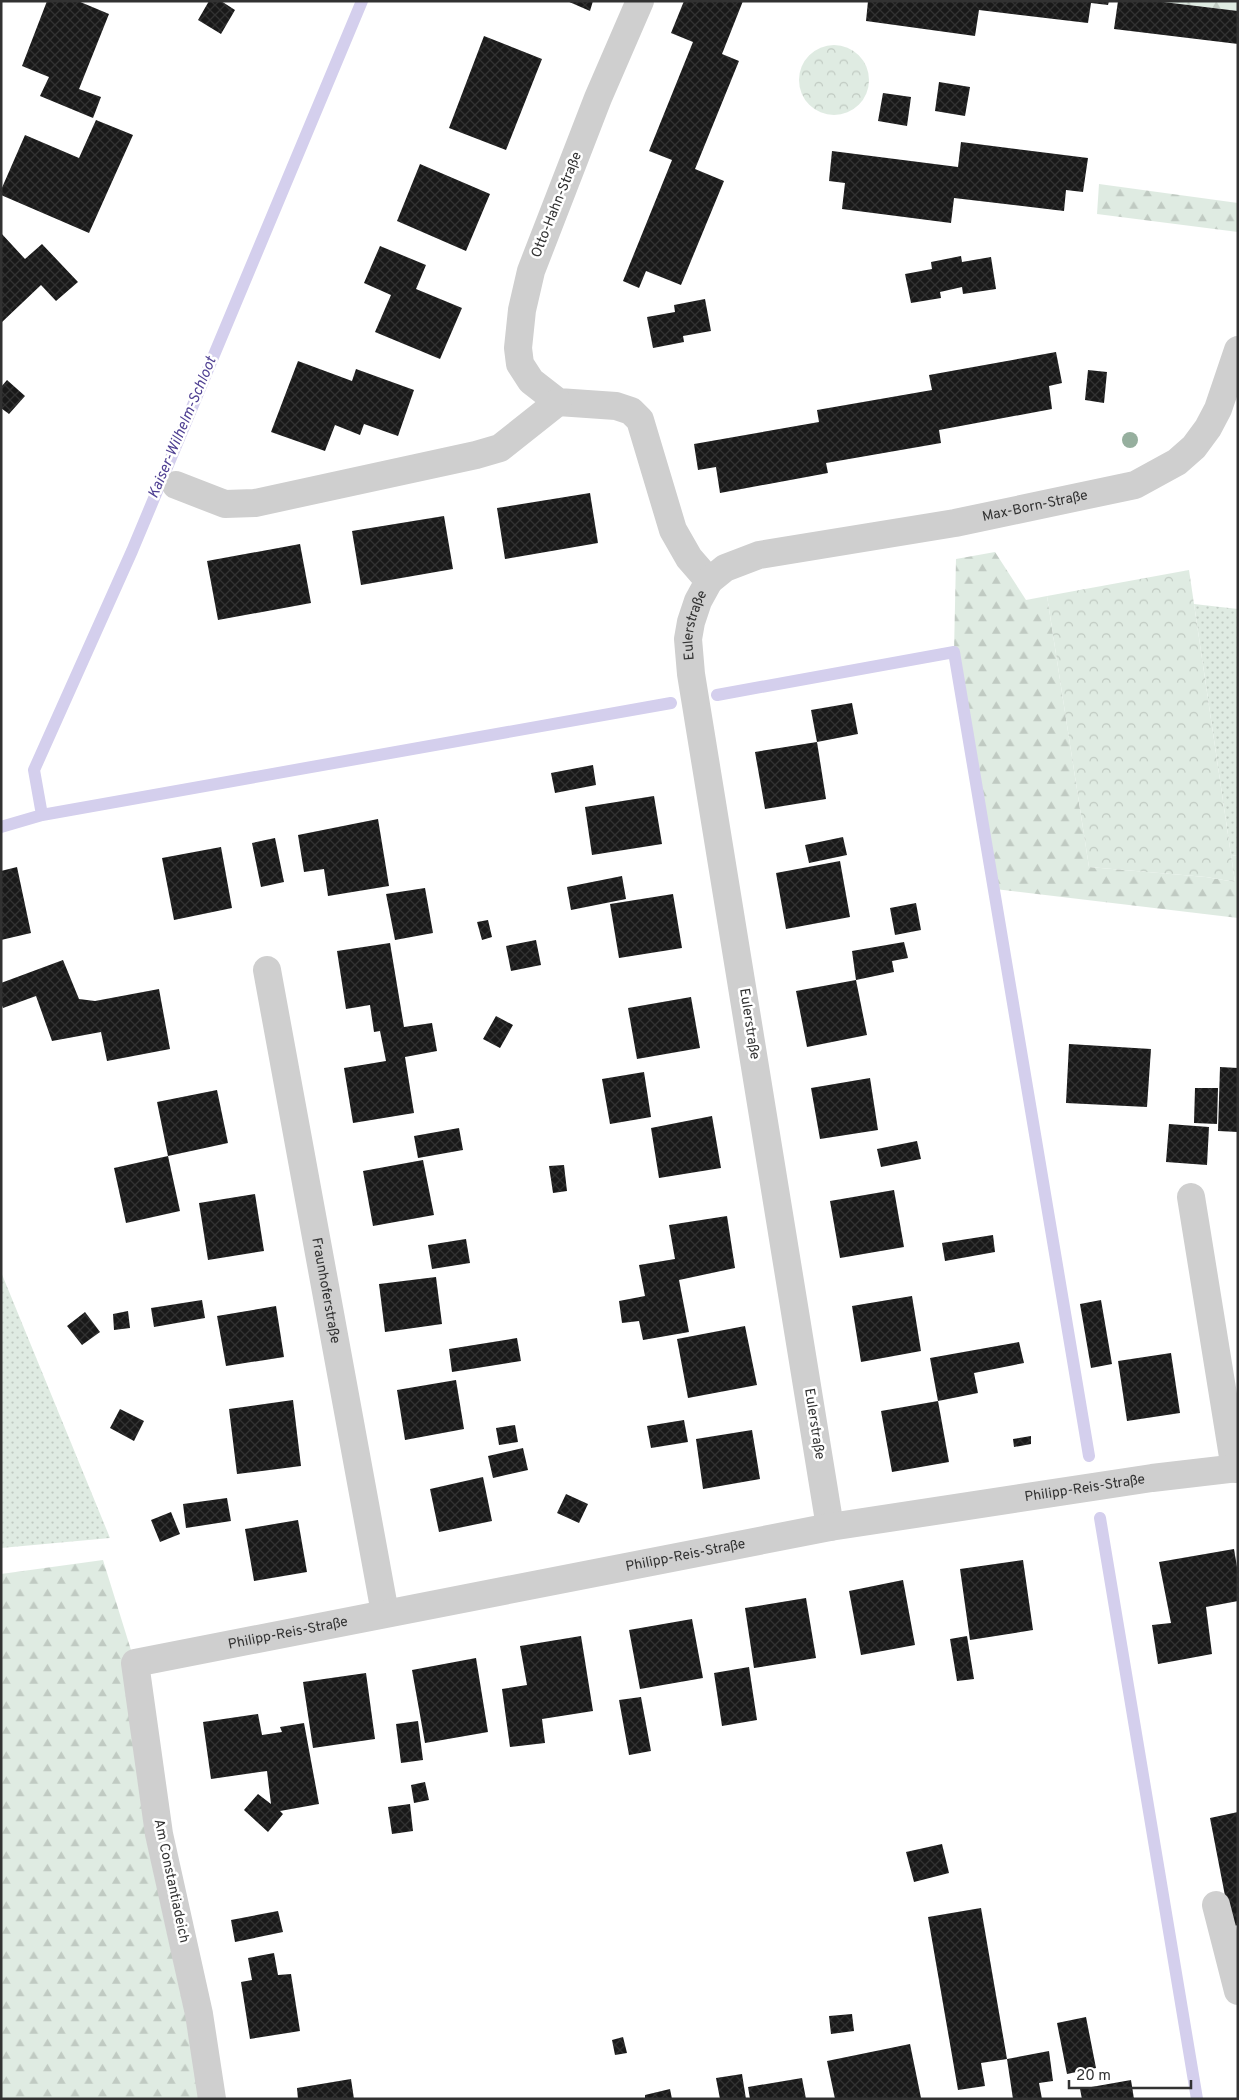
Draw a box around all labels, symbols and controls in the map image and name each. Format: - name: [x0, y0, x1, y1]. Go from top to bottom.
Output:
- street label: Otto-Hahn-Straße: [528, 150, 586, 260]
- water label: Kaiser-Wilhelm-Schloot: [145, 354, 222, 502]
- street label: Max-Born-Straße: [981, 487, 1089, 526]
- street label: Eulerstraße: [679, 587, 711, 661]
- street label: Eulerstraße: [735, 987, 763, 1061]
- street label: Fraunhoferstraße: [308, 1236, 344, 1345]
- street label: Eulerstraße: [800, 1387, 828, 1461]
- street label: Philipp-Reis-Straße: [1023, 1471, 1146, 1506]
- street label: Philipp-Reis-Straße: [624, 1535, 747, 1575]
- street label: Philipp-Reis-Straße: [227, 1613, 349, 1653]
- street label: Am Constantiadeich: [150, 1818, 192, 1944]
- scale bar: [1069, 2058, 1192, 2090]
- text: 20 m: [1076, 2067, 1111, 2086]

